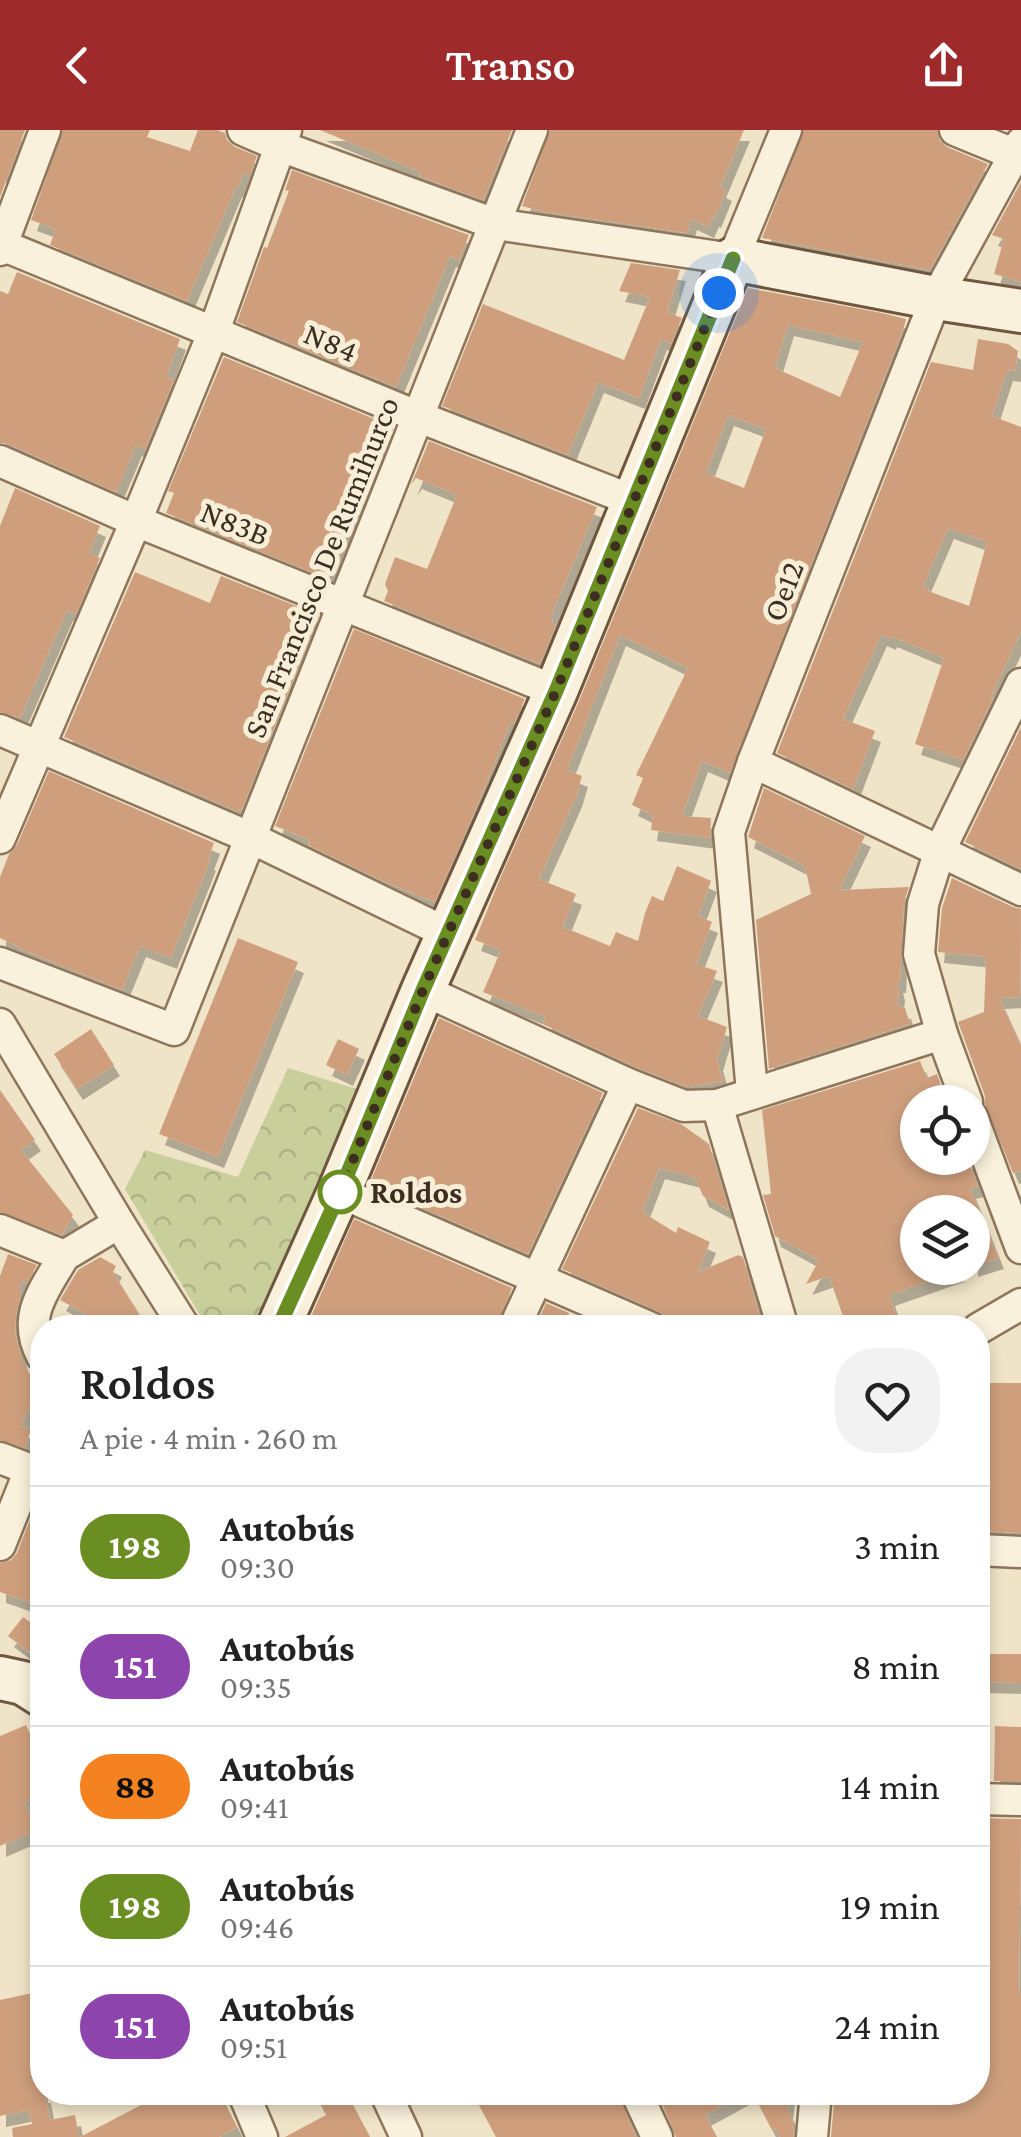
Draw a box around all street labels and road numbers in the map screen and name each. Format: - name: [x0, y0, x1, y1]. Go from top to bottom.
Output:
- street label: N84: [299, 315, 363, 369]
- street label: San Francisco De Rumihurco: [236, 391, 406, 743]
- street label: N83B: [196, 493, 274, 553]
- street label: Oe12: [755, 556, 811, 626]

